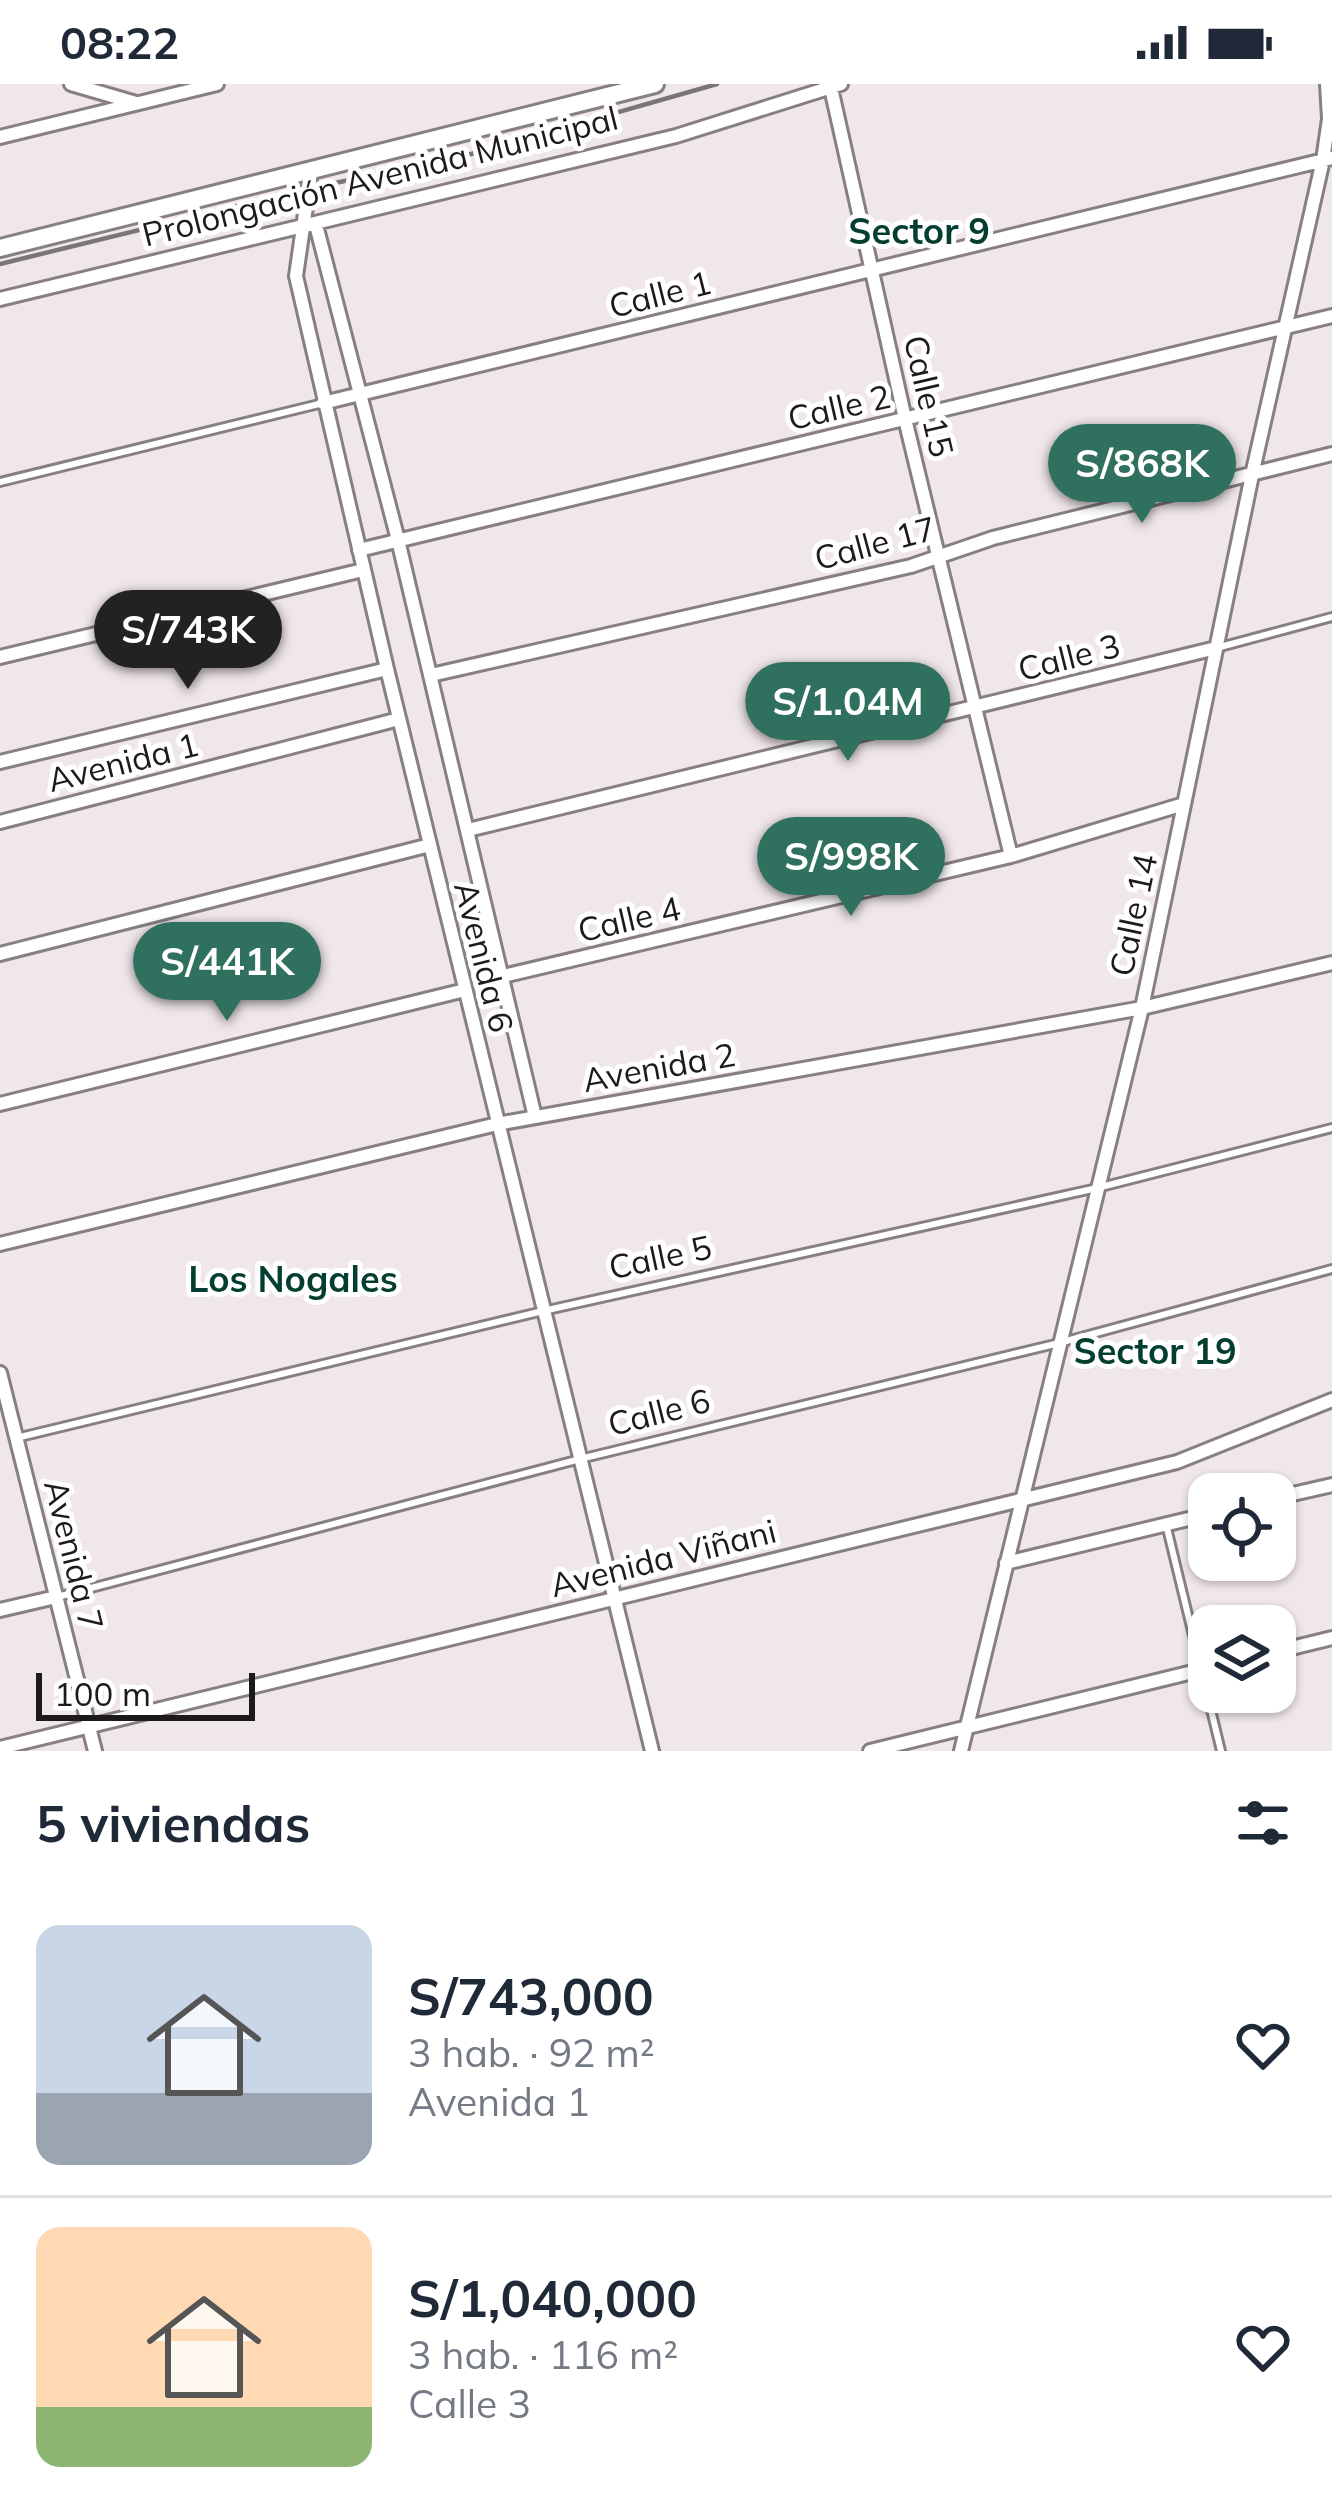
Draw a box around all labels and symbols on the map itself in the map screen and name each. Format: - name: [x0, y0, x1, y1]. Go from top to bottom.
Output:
- street label: Prolongación Avenida Municipal: [138, 97, 622, 255]
- district label: Sector 9: [848, 208, 990, 253]
- street label: Calle 1: [605, 261, 715, 326]
- street label: Calle 15: [896, 331, 963, 461]
- street label: Calle 2: [784, 375, 894, 438]
- pin: S/868K: [1044, 424, 1240, 526]
- street label: Calle 17: [810, 507, 940, 578]
- pin: S/743K: [90, 590, 286, 692]
- street label: Calle 3: [1014, 624, 1124, 689]
- pin: S/1.04M: [737, 662, 959, 764]
- street label: Avenida 1: [43, 723, 202, 800]
- pin: S/998K: [753, 817, 949, 919]
- street label: Calle 14: [1100, 850, 1165, 980]
- street label: Avenida 6: [446, 877, 523, 1036]
- street label: Calle 4: [574, 887, 684, 950]
- pin: S/441K: [129, 922, 325, 1024]
- street label: Avenida 2: [580, 1033, 738, 1100]
- street label: Calle 5: [605, 1226, 715, 1287]
- district label: Los Nogales: [188, 1256, 398, 1301]
- district label: Sector 19: [1073, 1328, 1237, 1373]
- street label: Calle 6: [604, 1379, 714, 1444]
- street label: Avenida 7: [36, 1475, 113, 1634]
- street label: Avenida Viñani: [546, 1510, 780, 1605]
- scale bar: [36, 1667, 255, 1720]

